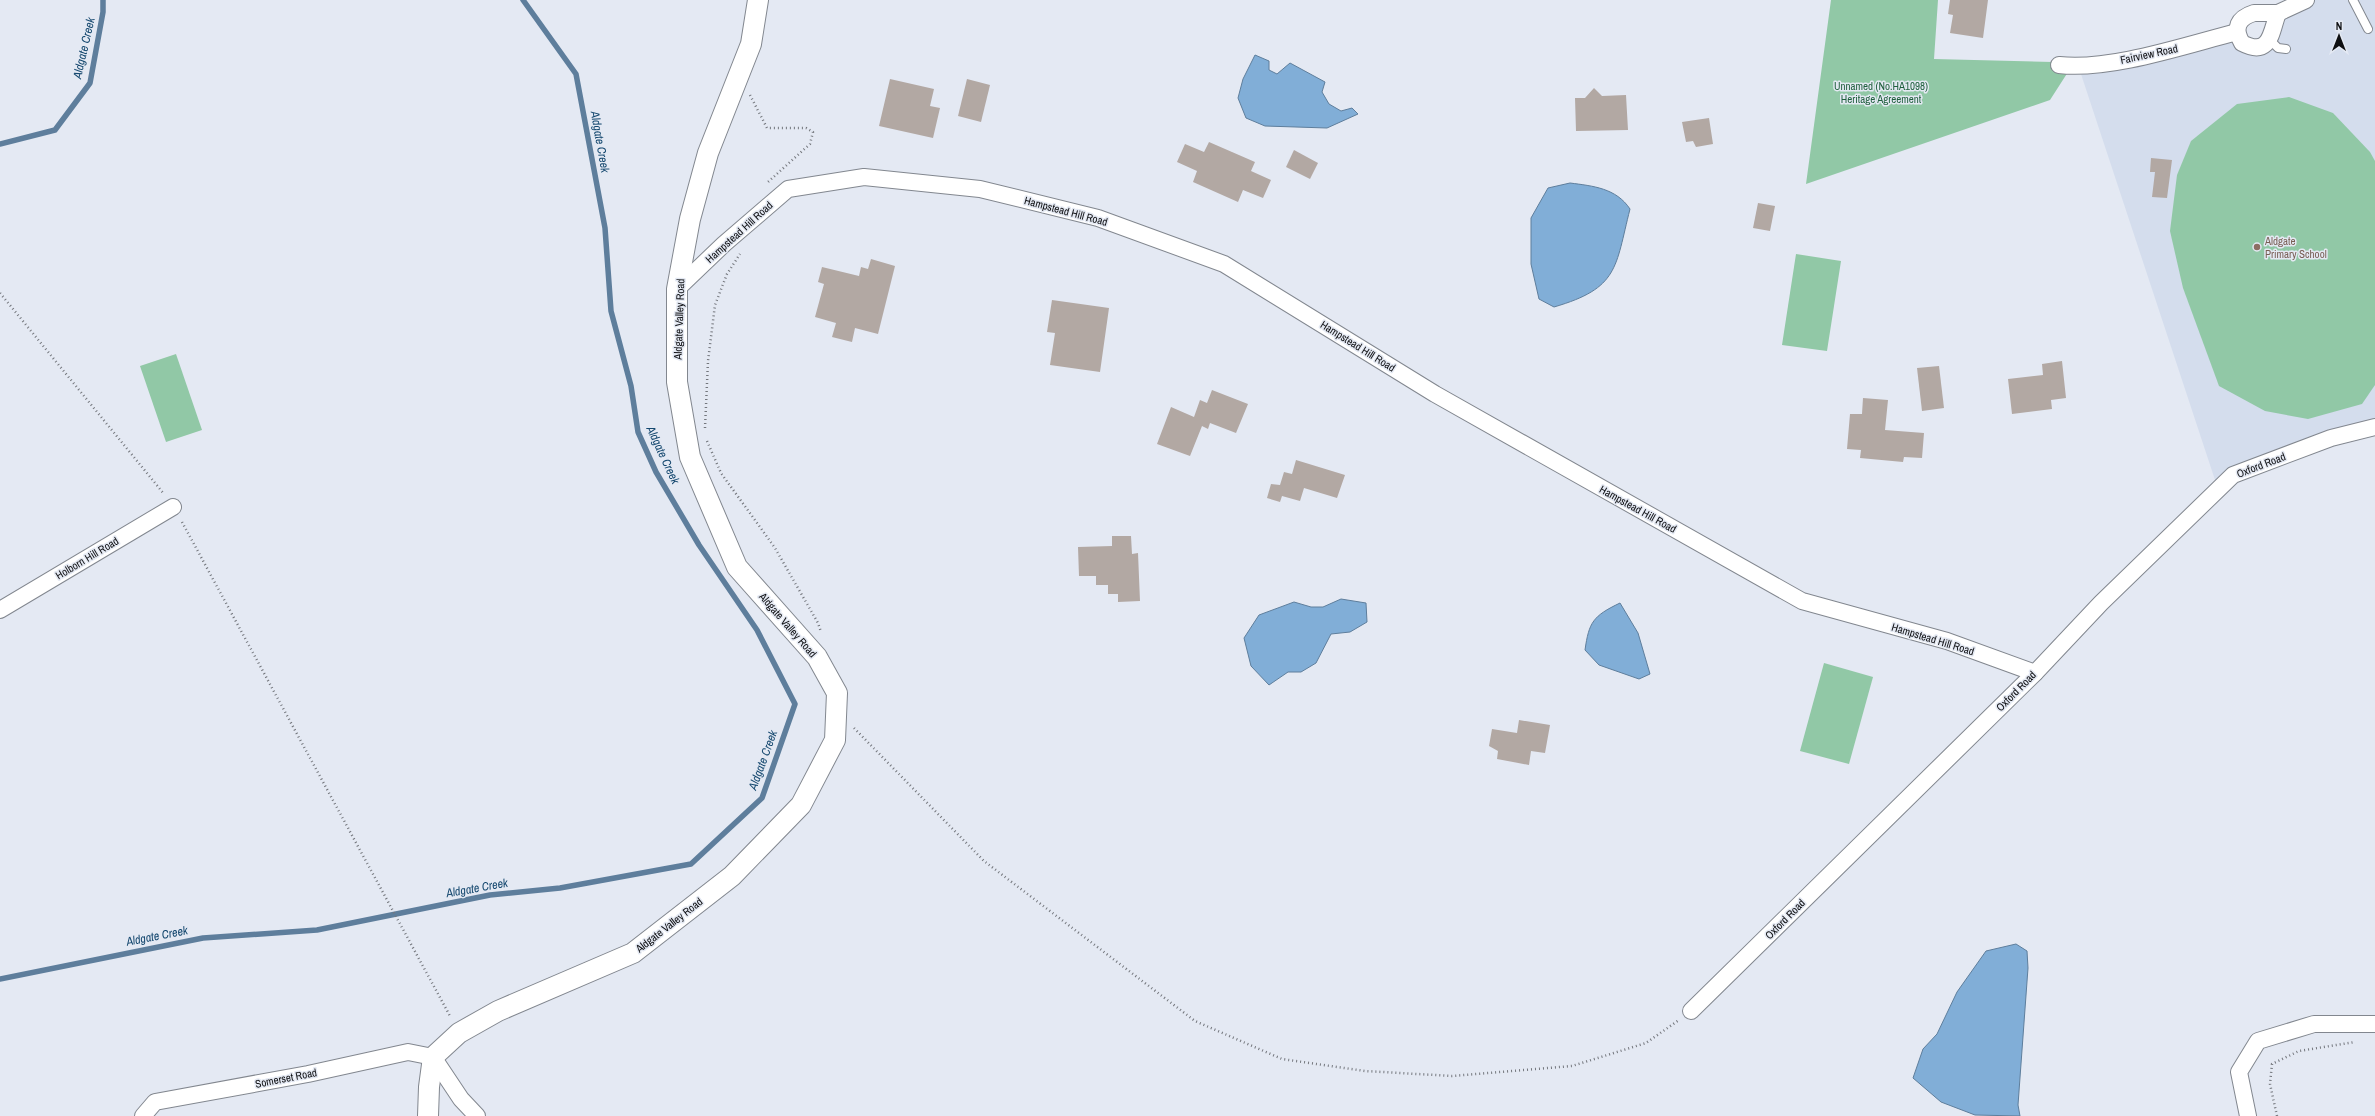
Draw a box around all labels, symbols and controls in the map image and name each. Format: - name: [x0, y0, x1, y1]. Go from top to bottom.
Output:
- water label: Aldgate Creek: [69, 15, 99, 81]
- north arrow: [2319, 16, 2359, 56]
- text: N: [2336, 19, 2342, 33]
- street label: Fairview Road: [2119, 41, 2179, 67]
- park label: Unnamed (No.HA1098) Heritage Agreement: [1834, 79, 1928, 106]
- water label: Aldgate Creek: [587, 109, 613, 175]
- street label: Hampstead Hill Road: [1023, 193, 1109, 229]
- street label: Hampstead Hill Road: [702, 198, 776, 266]
- place label: Aldgate Primary School: [2264, 234, 2327, 261]
- marker: Aldgate Primary School: [2252, 242, 2262, 252]
- street label: Aldgate Valley Road: [671, 278, 687, 361]
- street label: Hampstead Hill Road: [1318, 317, 1398, 375]
- water label: Aldgate Creek: [642, 422, 684, 488]
- street label: Oxford Road: [2235, 449, 2287, 481]
- street label: Hampstead Hill Road: [1597, 482, 1679, 536]
- street label: Holborn Hill Road: [53, 534, 121, 582]
- street label: Aldgate Valley Road: [755, 589, 820, 660]
- street label: Hampstead Hill Road: [1890, 620, 1976, 658]
- street label: Oxford Road: [1993, 668, 2039, 714]
- water label: Aldgate Creek: [744, 727, 782, 793]
- water label: Aldgate Creek: [444, 875, 510, 901]
- street label: Aldgate Valley Road: [632, 895, 705, 956]
- street label: Oxford Road: [1762, 896, 1808, 942]
- water label: Aldgate Creek: [124, 922, 190, 950]
- street label: Somerset Road: [254, 1065, 318, 1091]

